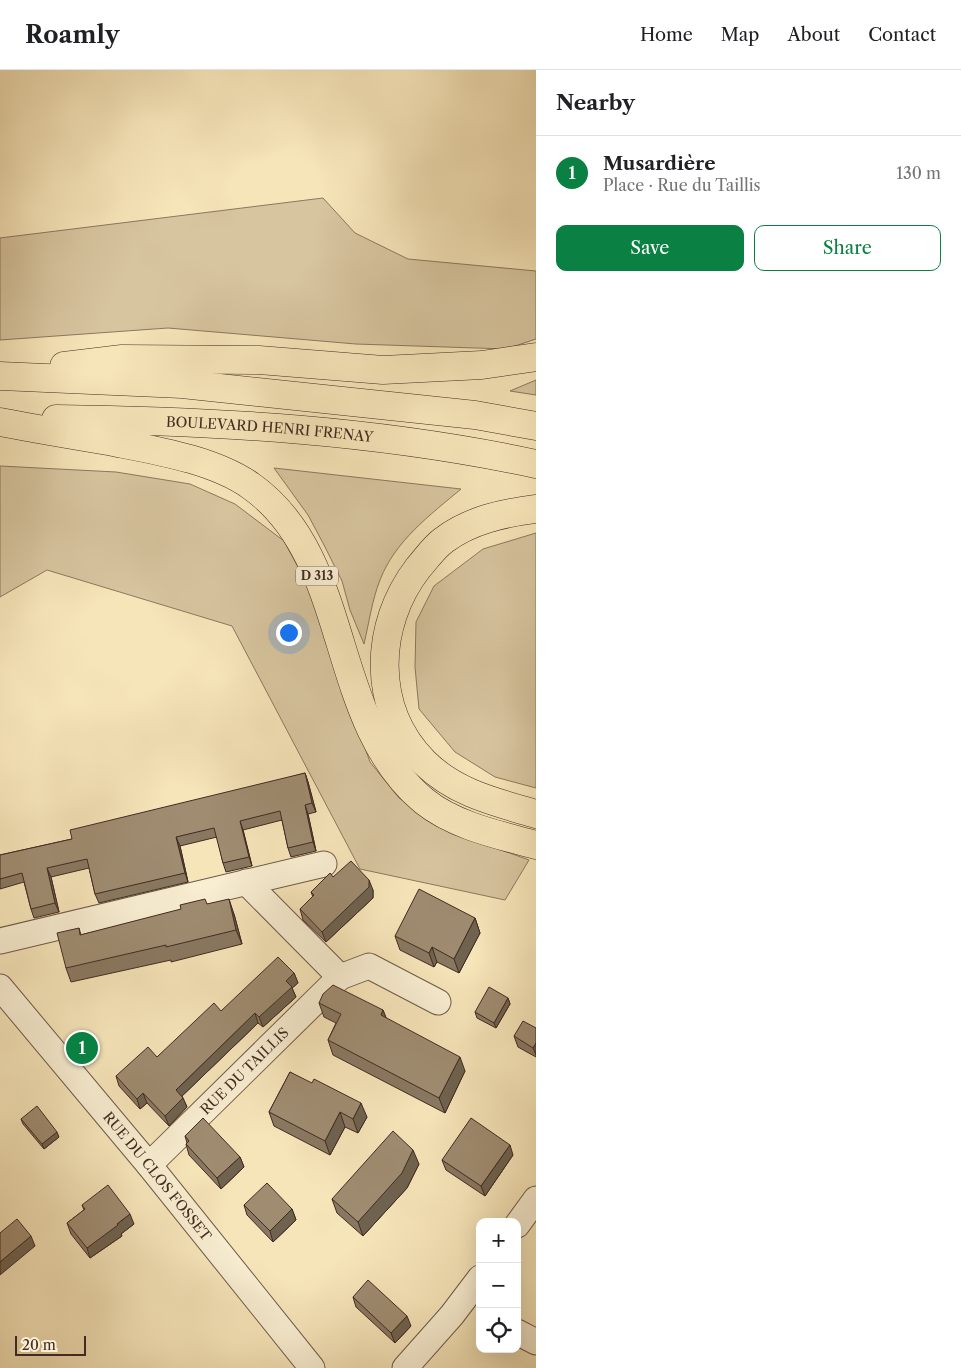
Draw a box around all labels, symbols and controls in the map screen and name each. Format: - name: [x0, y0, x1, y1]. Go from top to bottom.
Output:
- text: Roamly: [25, 20, 119, 49]
- text: Home: [640, 24, 693, 46]
- text: Map: [721, 24, 759, 46]
- text: About: [787, 24, 840, 46]
- text: Contact: [868, 24, 936, 46]
- text: Nearby: [556, 90, 635, 115]
- text: Musardière: [603, 152, 716, 175]
- text: 1: [568, 163, 576, 183]
- text: 130 m: [896, 163, 941, 183]
- text: Place · Rue du Taillis: [603, 175, 760, 195]
- button: Save: [556, 225, 744, 271]
- button: Share: [754, 225, 941, 271]
- street label: BOULEVARD HENRI FRENAY: [166, 413, 375, 446]
- road number: D 313: [296, 566, 338, 586]
- your location: [276, 620, 302, 646]
- street label: RUE DU TAILLIS: [197, 1024, 292, 1118]
- pin: 1: [66, 1029, 98, 1067]
- street label: RUE DU CLOS FOSSET: [99, 1108, 216, 1245]
- map controls: [476, 1218, 521, 1353]
- button: +: [476, 1218, 521, 1263]
- button: −: [476, 1263, 521, 1308]
- button: locate: [476, 1308, 521, 1353]
- scale bar: [15, 1333, 86, 1356]
- text: 20 m: [22, 1336, 56, 1354]

